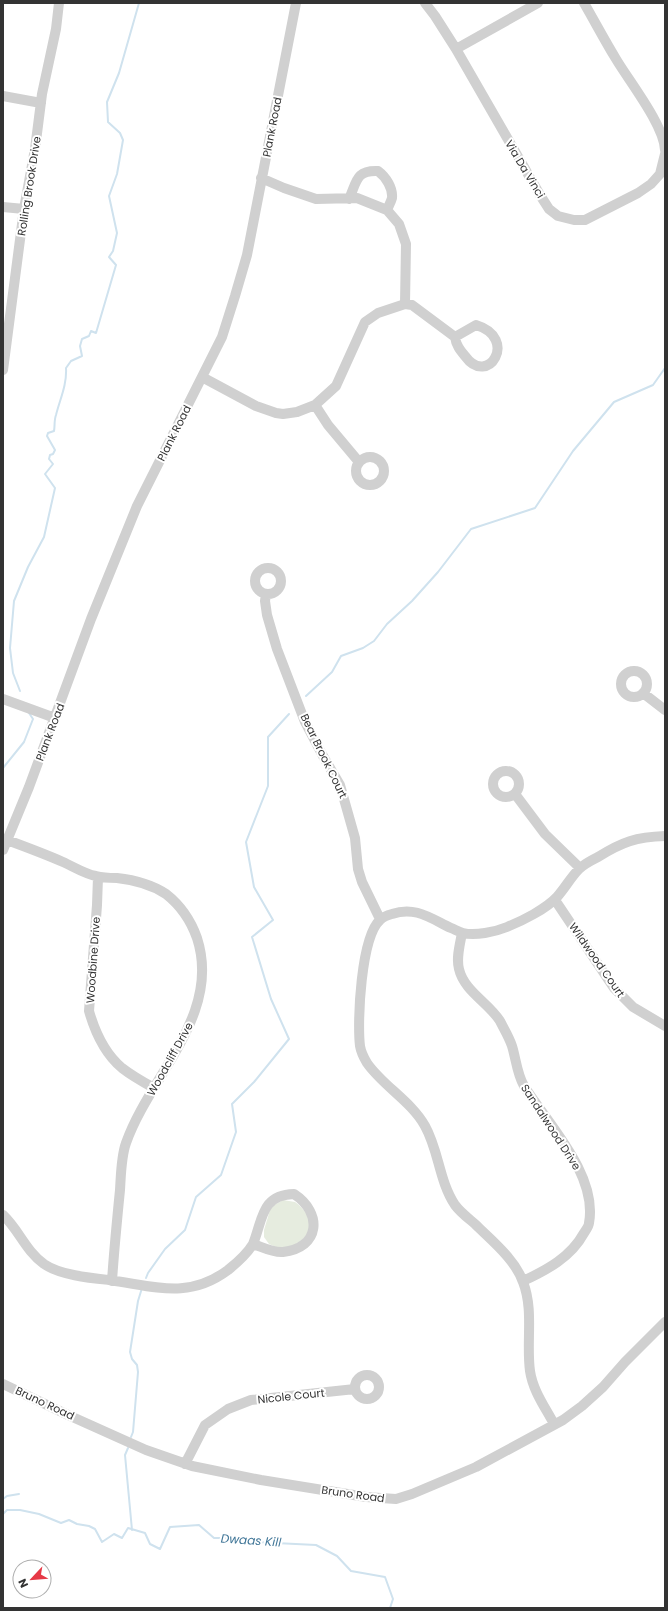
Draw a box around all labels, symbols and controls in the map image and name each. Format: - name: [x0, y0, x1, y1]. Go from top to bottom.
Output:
- street label: Plank Road: [258, 96, 286, 158]
- street label: Rolling Brook Drive: [13, 135, 45, 237]
- street label: Via Da Vinci: [501, 137, 549, 201]
- street label: Plank Road: [153, 402, 195, 464]
- street label: Plank Road: [32, 701, 68, 763]
- street label: Bear Brook Court: [297, 711, 351, 801]
- street label: Woodbine Drive: [82, 916, 104, 1004]
- street label: Wildwood Court: [565, 919, 629, 1001]
- street label: Woodcliff Drive: [143, 1019, 197, 1099]
- street label: Sandalwood Drive: [517, 1081, 585, 1173]
- street label: Bruno Road: [13, 1382, 77, 1424]
- street label: Nicole Court: [257, 1385, 325, 1407]
- street label: Bruno Road: [320, 1482, 386, 1506]
- water label: Dwaas Kill: [220, 1529, 282, 1551]
- north arrow: [12, 1559, 52, 1599]
- text: N: [14, 1576, 32, 1591]

